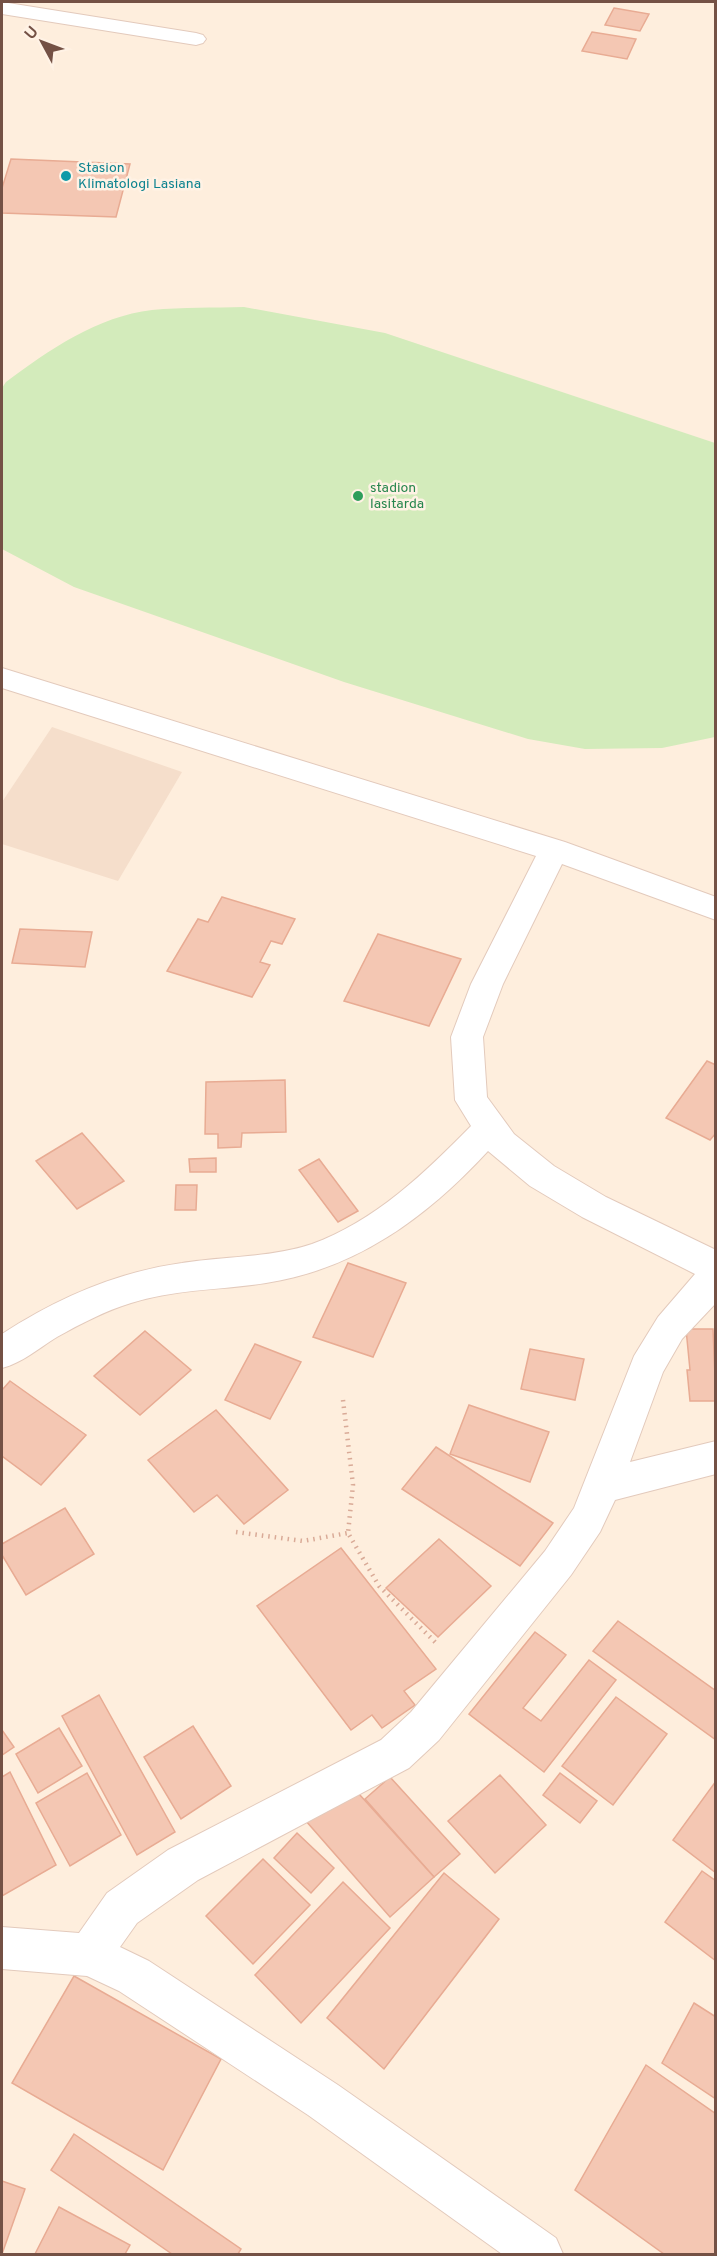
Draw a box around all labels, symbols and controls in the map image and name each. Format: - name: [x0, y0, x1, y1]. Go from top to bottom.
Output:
- north arrow: [12, 12, 72, 72]
- text: U: [21, 23, 43, 44]
- place label: Stasion Klimatologi Lasiana: [78, 160, 201, 193]
- marker: Stasion Klimatologi Lasiana: [59, 169, 73, 183]
- place label: stadion lasitarda: [370, 480, 424, 513]
- marker: stadion lasitarda: [351, 489, 365, 503]

